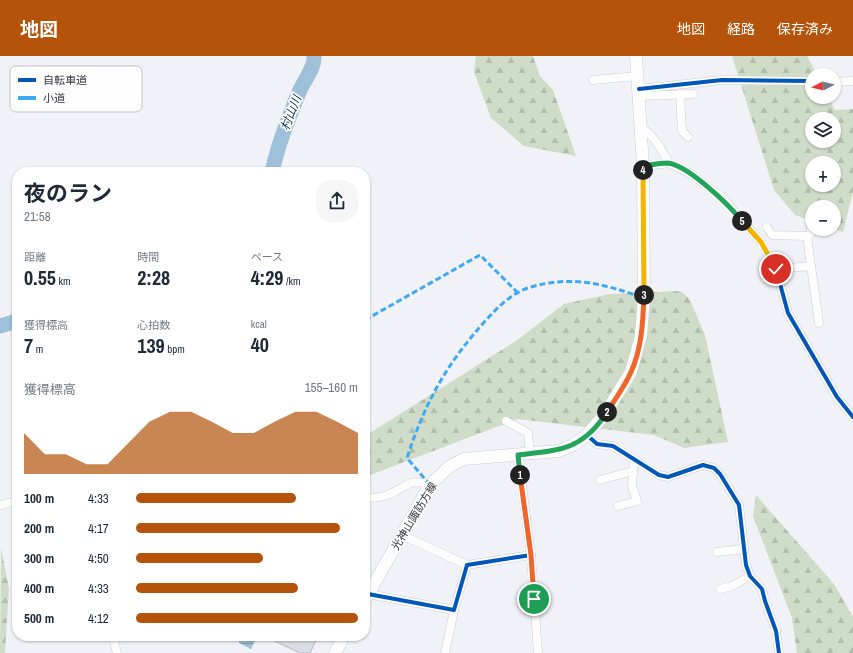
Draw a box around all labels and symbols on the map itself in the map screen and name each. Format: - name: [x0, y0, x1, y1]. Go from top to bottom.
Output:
- legend: [10, 66, 142, 112]
- north arrow: [805, 68, 841, 104]
- text: 自転車道: [43, 73, 87, 87]
- text: 小道: [43, 91, 65, 105]
- water label: 村山川: [277, 91, 306, 133]
- pin: 4: [633, 160, 653, 180]
- pin: 5: [732, 211, 752, 231]
- pin: [759, 252, 793, 286]
- pin: 3: [634, 285, 654, 305]
- pin: 2: [597, 402, 617, 422]
- pin: 1: [510, 465, 530, 485]
- street label: 光神山諏訪方線: [388, 479, 440, 553]
- pin: [517, 582, 551, 616]

